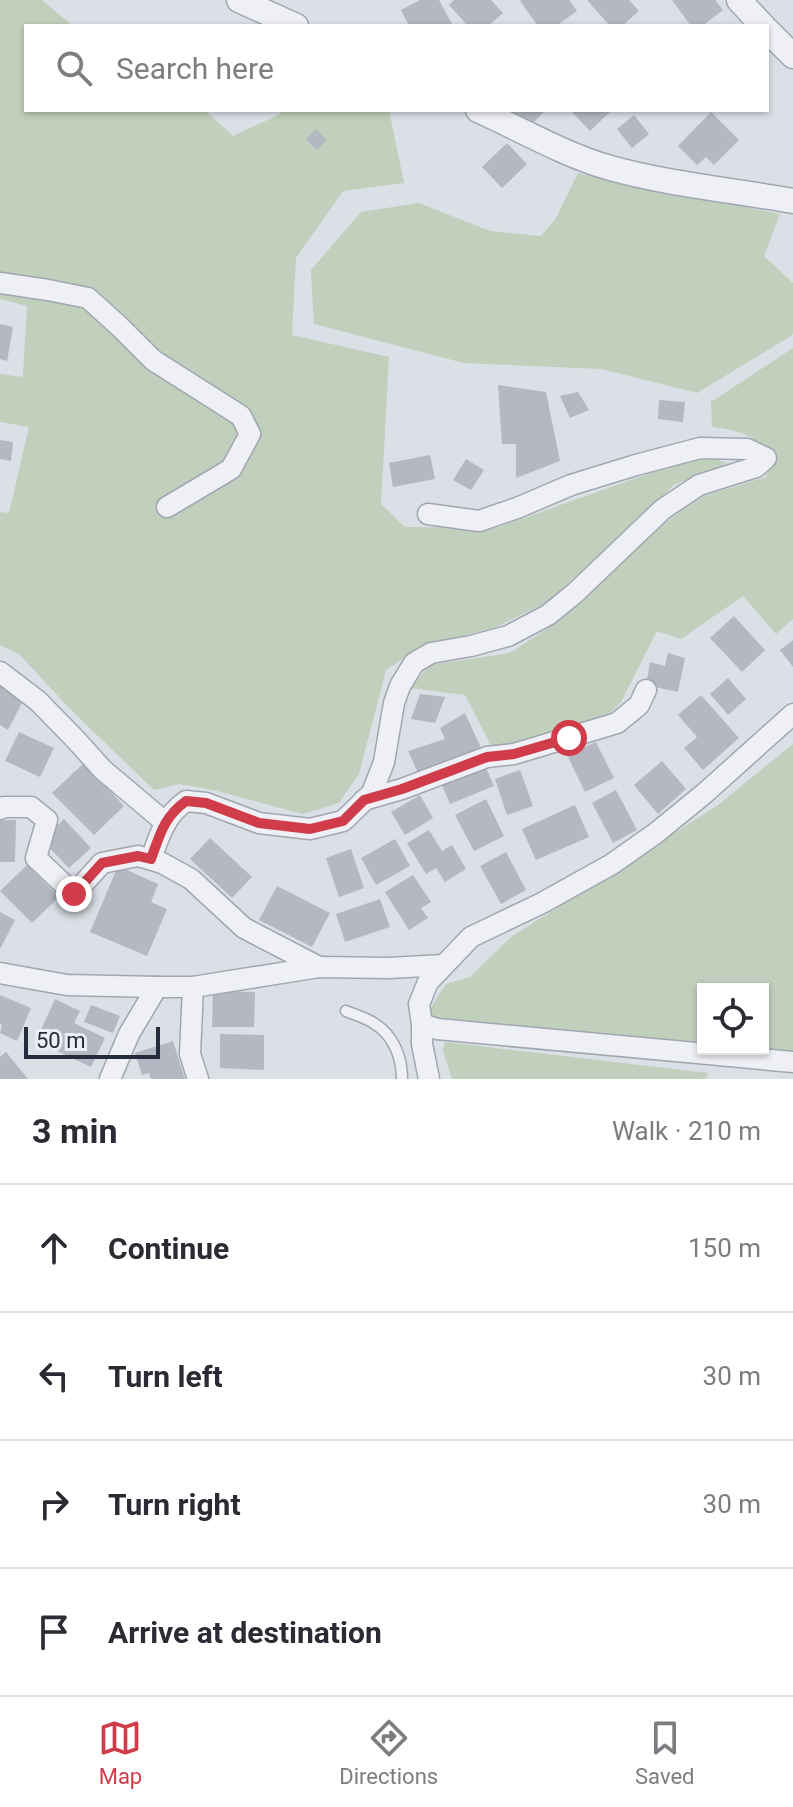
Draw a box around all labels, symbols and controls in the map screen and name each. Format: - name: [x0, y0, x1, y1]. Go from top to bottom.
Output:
- search box: [24, 24, 769, 112]
- icon: search: [52, 46, 96, 90]
- text: Search here: [116, 51, 274, 86]
- route start: [551, 720, 587, 756]
- route end: [56, 876, 92, 912]
- map controls: [697, 983, 769, 1055]
- button: locate: [697, 983, 769, 1055]
- scale bar: [24, 1023, 160, 1059]
- text: 50 m: [36, 1028, 85, 1053]
- text: 3 min: [32, 1111, 117, 1151]
- text: Walk · 210 m: [612, 1116, 761, 1146]
- icon: ahead: [32, 1226, 76, 1270]
- text: Continue: [108, 1231, 229, 1266]
- text: 150 m: [688, 1233, 761, 1263]
- icon: left: [32, 1354, 76, 1398]
- text: Turn left: [108, 1359, 223, 1394]
- text: 30 m: [703, 1361, 761, 1391]
- icon: right: [32, 1482, 76, 1526]
- text: Turn right: [108, 1487, 241, 1522]
- text: 30 m: [703, 1489, 761, 1519]
- icon: arrive: [32, 1610, 76, 1654]
- text: Arrive at destination: [108, 1615, 382, 1650]
- tab: Map: [98, 1716, 142, 1789]
- tab: Directions: [339, 1716, 438, 1789]
- tab: Saved: [635, 1716, 695, 1789]

